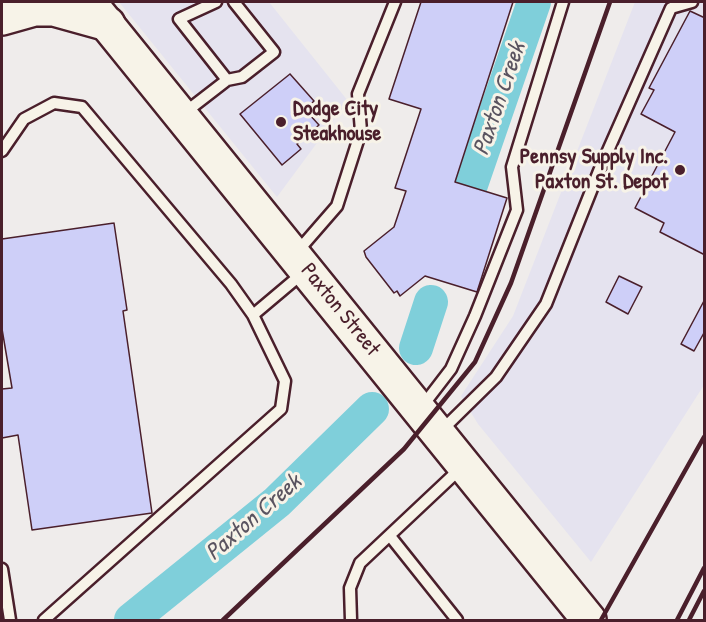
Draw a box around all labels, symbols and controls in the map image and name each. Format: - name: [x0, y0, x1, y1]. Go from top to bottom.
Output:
- water label: Paxton Creek: [467, 39, 533, 159]
- place label: Dodge City Steakhouse: [293, 96, 381, 148]
- marker: Dodge City Steakhouse: [274, 115, 288, 129]
- place label: Pennsy Supply Inc. Paxton St. Depot: [520, 144, 668, 196]
- marker: Pennsy Supply Inc. Paxton St. Depot: [673, 163, 687, 177]
- street label: Paxton Street: [295, 258, 385, 362]
- water label: Paxton Creek: [200, 469, 308, 567]

